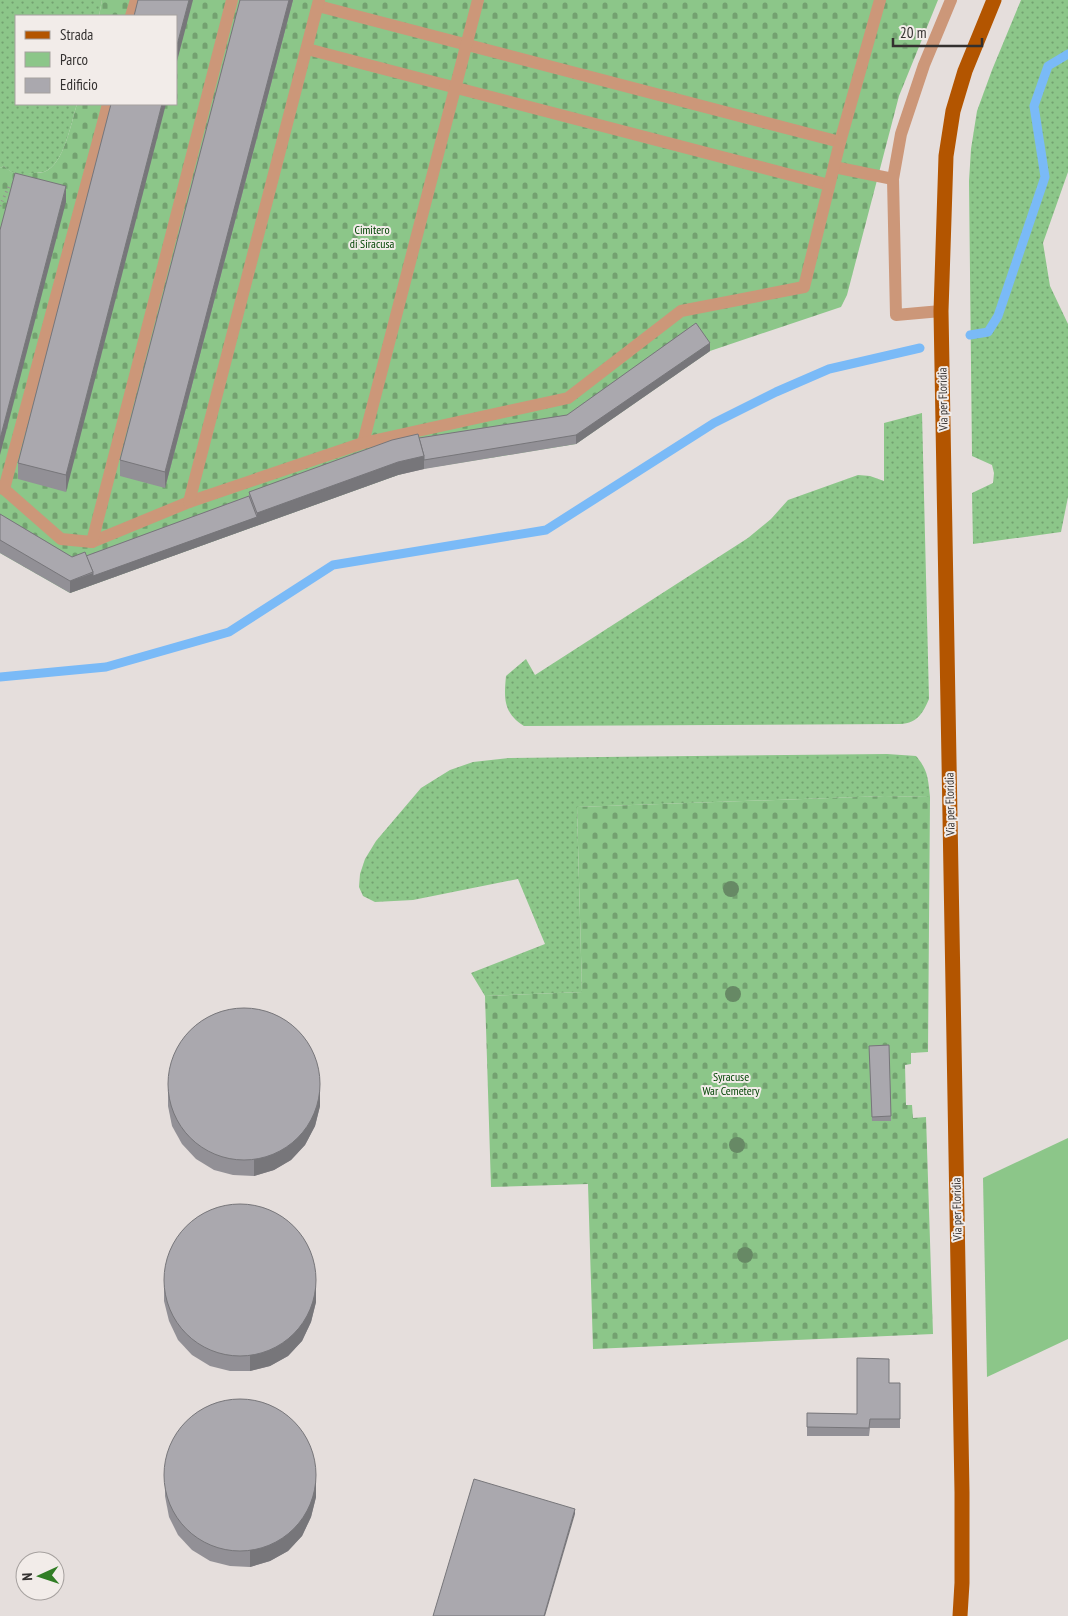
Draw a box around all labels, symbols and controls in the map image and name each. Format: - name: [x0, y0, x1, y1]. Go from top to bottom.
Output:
- legend: [15, 15, 178, 105]
- scale bar: [893, 15, 982, 47]
- text: 20 m: [900, 23, 926, 42]
- text: Strada: [60, 25, 93, 44]
- text: Parco: [60, 50, 88, 69]
- text: Edificio: [60, 75, 98, 94]
- park label: Cimitero di Siracusa: [350, 222, 394, 251]
- street label: Via per Floridia: [934, 367, 951, 432]
- street label: Via per Floridia: [941, 772, 958, 837]
- park label: Syracuse War Cemetery: [702, 1069, 760, 1098]
- street label: Via per Floridia: [948, 1177, 965, 1242]
- north arrow: [15, 1551, 65, 1601]
- text: N: [18, 1572, 36, 1581]

